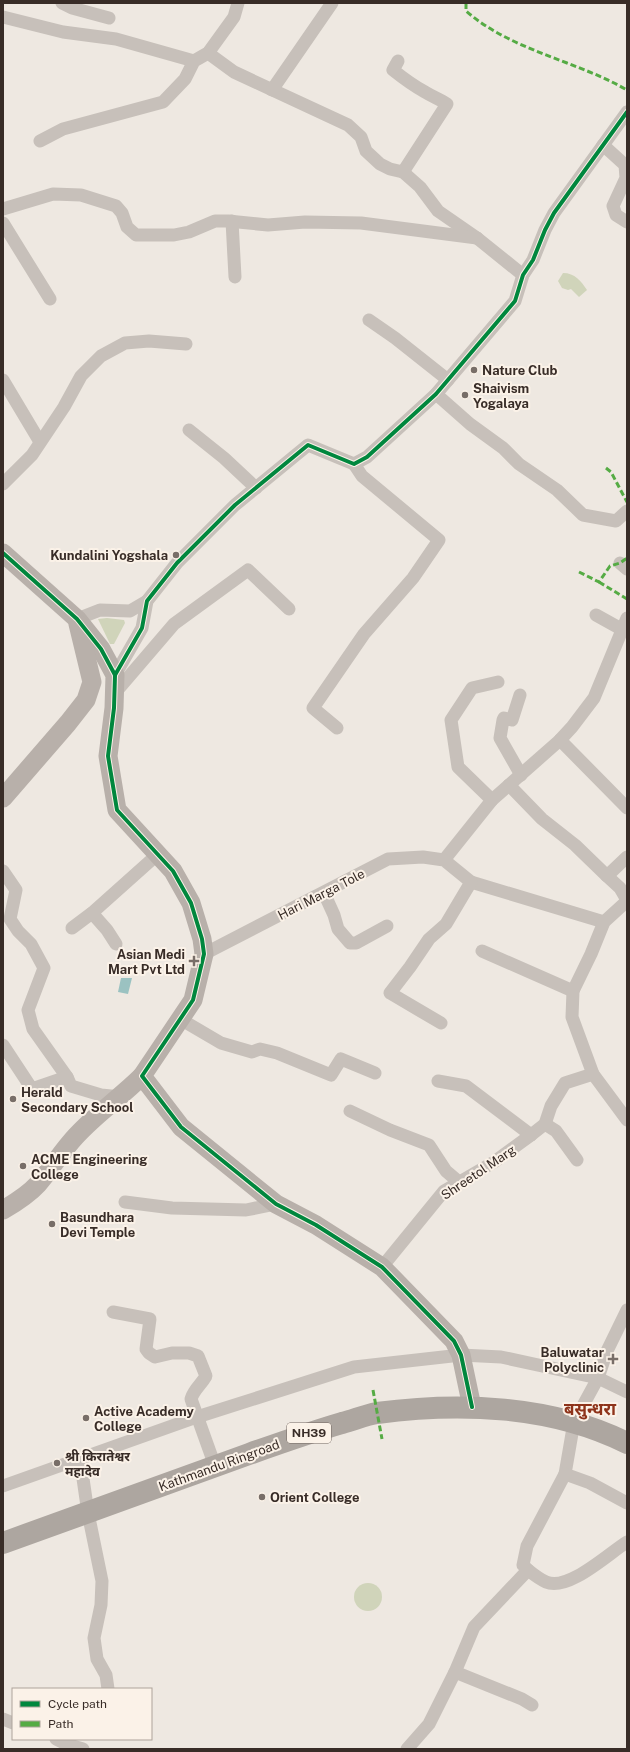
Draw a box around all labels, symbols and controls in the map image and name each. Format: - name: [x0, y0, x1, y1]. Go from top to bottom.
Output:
- place label: Nature Club: [482, 363, 557, 378]
- marker: Nature Club: [469, 365, 479, 375]
- place label: Shaivism Yogalaya: [473, 381, 529, 411]
- marker: Shaivism Yogalaya: [460, 390, 470, 400]
- place label: Kundalini Yogshala: [50, 548, 168, 563]
- marker: Kundalini Yogshala: [171, 550, 181, 560]
- street label: Hari Marga Tole: [275, 866, 367, 923]
- place label: Asian Medi Mart Pvt Ltd: [108, 947, 185, 977]
- marker: Asian Medi Mart Pvt Ltd: [188, 955, 200, 967]
- place label: Herald Secondary School: [21, 1085, 134, 1115]
- marker: Herald Secondary School: [8, 1094, 18, 1104]
- street label: Shreetol Marg: [438, 1142, 518, 1203]
- place label: ACME Engineering College: [31, 1152, 147, 1182]
- marker: ACME Engineering College: [18, 1161, 28, 1171]
- place label: Basundhara Devi Temple: [60, 1210, 135, 1240]
- marker: Basundhara Devi Temple: [47, 1219, 57, 1229]
- place label: Baluwatar Polyclinic: [541, 1345, 605, 1375]
- marker: Baluwatar Polyclinic: [607, 1353, 619, 1365]
- district label: बसुन्धरा: [564, 1399, 617, 1420]
- place label: Active Academy College: [94, 1404, 194, 1434]
- marker: Active Academy College: [81, 1413, 91, 1423]
- road number: NH39: [287, 1423, 331, 1443]
- street label: Kathmandu Ringroad: [157, 1437, 282, 1494]
- place label: श्री किरातेश्वर महादेव: [65, 1449, 130, 1479]
- marker: श्री किरातेश्वर महादेव: [52, 1458, 62, 1468]
- place label: Orient College: [270, 1490, 360, 1505]
- marker: Orient College: [257, 1492, 267, 1502]
- legend: [12, 1688, 152, 1740]
- text: Cycle path: [48, 1697, 107, 1711]
- text: Path: [48, 1717, 74, 1731]

